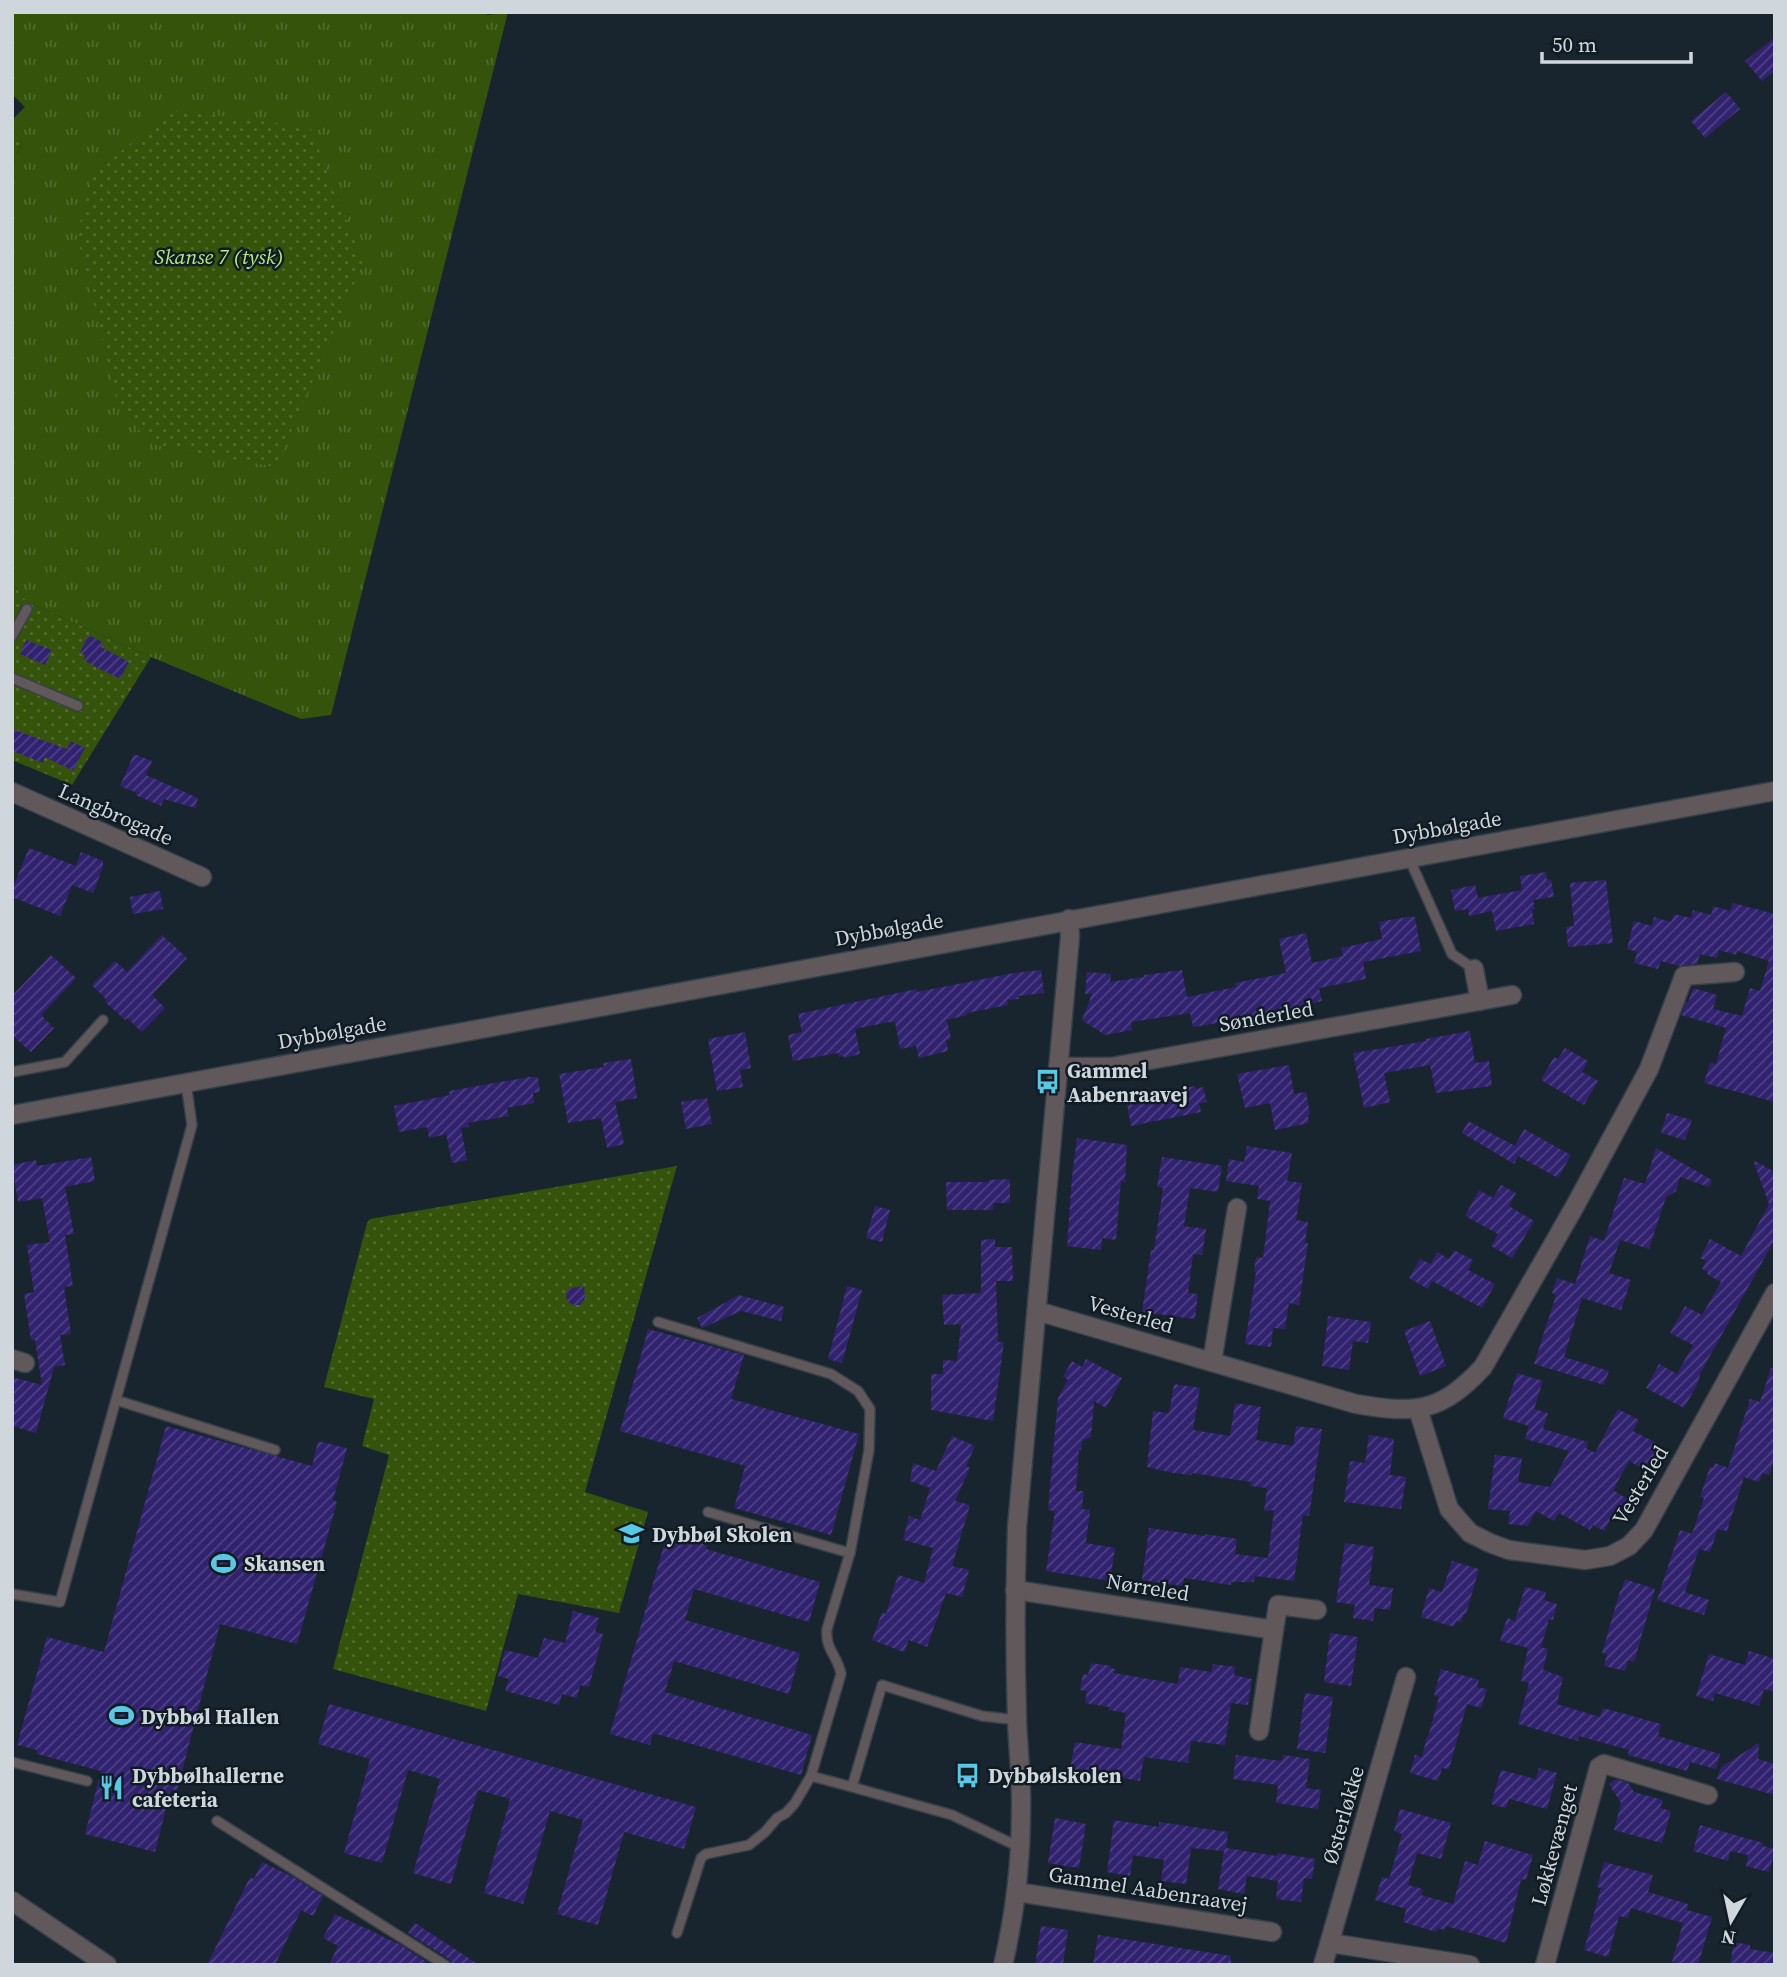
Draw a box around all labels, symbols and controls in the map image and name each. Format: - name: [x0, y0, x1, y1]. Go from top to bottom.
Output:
- scale bar: [1542, 21, 1691, 65]
- text: 50 m: [1552, 30, 1597, 59]
- park label: Skanse 7 (tysk): [154, 242, 284, 271]
- street label: Langbrogade: [54, 776, 178, 852]
- street label: Dybbølgade: [1390, 803, 1504, 851]
- street label: Dybbølgade: [832, 905, 946, 953]
- street label: Sønderled: [1217, 993, 1315, 1039]
- street label: Dybbølgade: [275, 1008, 389, 1056]
- place label: Gammel Aabenraavej: [1067, 1056, 1188, 1109]
- bus stop icon: Gammel Aabenraavej: [1033, 1068, 1061, 1096]
- street label: Vesterled: [1085, 1288, 1177, 1340]
- street label: Vesterled: [1605, 1440, 1675, 1530]
- school or university icon: Dybbøl Skolen: [618, 1520, 646, 1548]
- place label: Dybbøl Skolen: [652, 1520, 792, 1549]
- sports icon: Skansen: [210, 1549, 238, 1577]
- place label: Skansen: [244, 1549, 325, 1578]
- street label: Nørreled: [1104, 1566, 1192, 1608]
- sports icon: Dybbøl Hallen: [107, 1702, 135, 1730]
- place label: Dybbøl Hallen: [141, 1702, 280, 1731]
- place label: Dybbølhallerne cafeteria: [132, 1761, 284, 1814]
- bus stop icon: Dybbølskolen: [954, 1761, 982, 1789]
- place label: Dybbølskolen: [988, 1761, 1122, 1790]
- street label: Østerløkke: [1315, 1762, 1371, 1868]
- restaurant icon: Dybbølhallerne cafeteria: [98, 1773, 126, 1801]
- street label: Løkkevænget: [1524, 1781, 1584, 1909]
- street label: Gammel Aabenraavej: [1047, 1859, 1249, 1919]
- north arrow: [1696, 1886, 1766, 1956]
- text: N: [1719, 1924, 1737, 1952]

